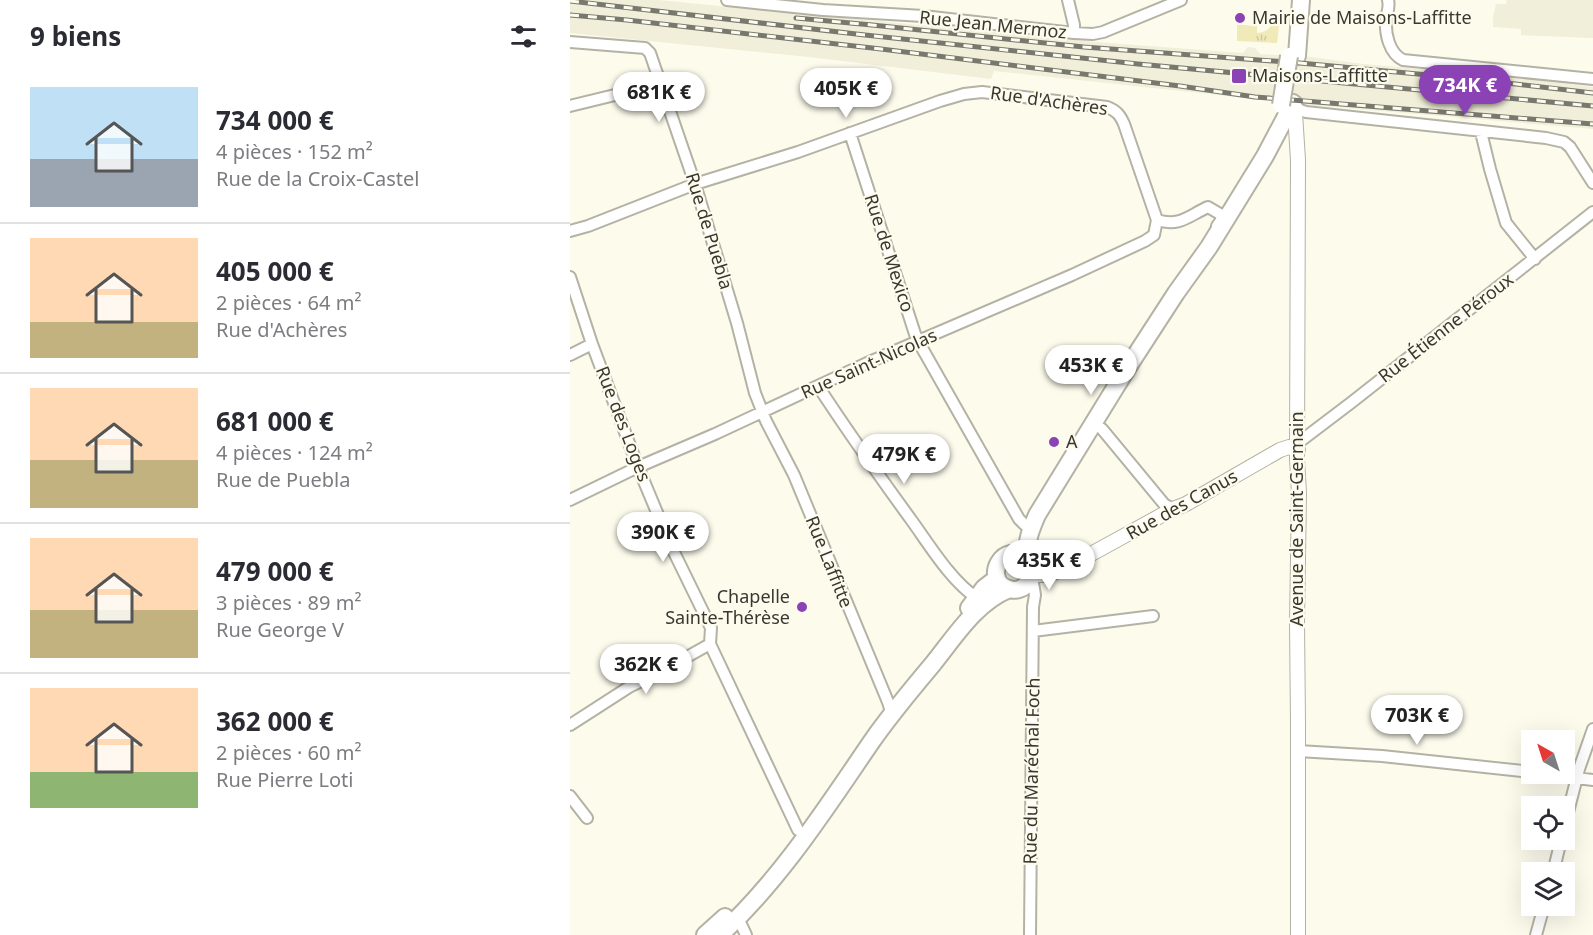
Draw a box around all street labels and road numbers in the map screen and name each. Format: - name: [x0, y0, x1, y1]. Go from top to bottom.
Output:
- street label: Rue Jean Mermoz: [918, 4, 1068, 44]
- street label: Rue d'Achères: [989, 80, 1109, 120]
- street label: Rue de Puebla: [681, 169, 739, 292]
- street label: Rue de Mexico: [860, 191, 920, 315]
- street label: Rue Étienne Péroux: [1373, 267, 1518, 388]
- street label: Rue Saint-Nicolas: [797, 322, 940, 404]
- street label: Rue des Loges: [591, 362, 657, 485]
- street label: Avenue de Saint-Germain: [1284, 411, 1308, 627]
- street label: Rue des Canus: [1121, 464, 1242, 545]
- street label: Rue Laffitte: [801, 512, 859, 611]
- street label: Rue du Maréchal Foch: [1017, 677, 1045, 865]

